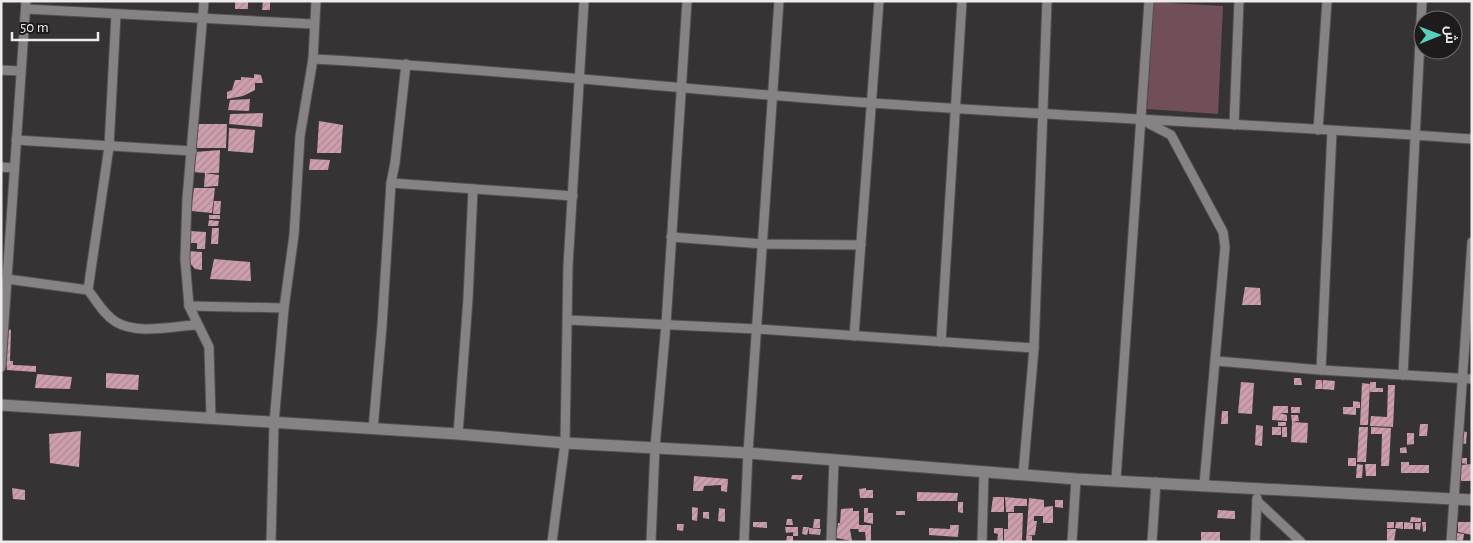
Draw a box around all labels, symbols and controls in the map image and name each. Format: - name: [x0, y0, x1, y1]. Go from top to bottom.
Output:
- scale bar: [12, 10, 99, 42]
- north arrow: [1413, 10, 1463, 60]
- text: 50 m: [20, 20, 49, 35]
- text: ش: [1442, 26, 1459, 44]

